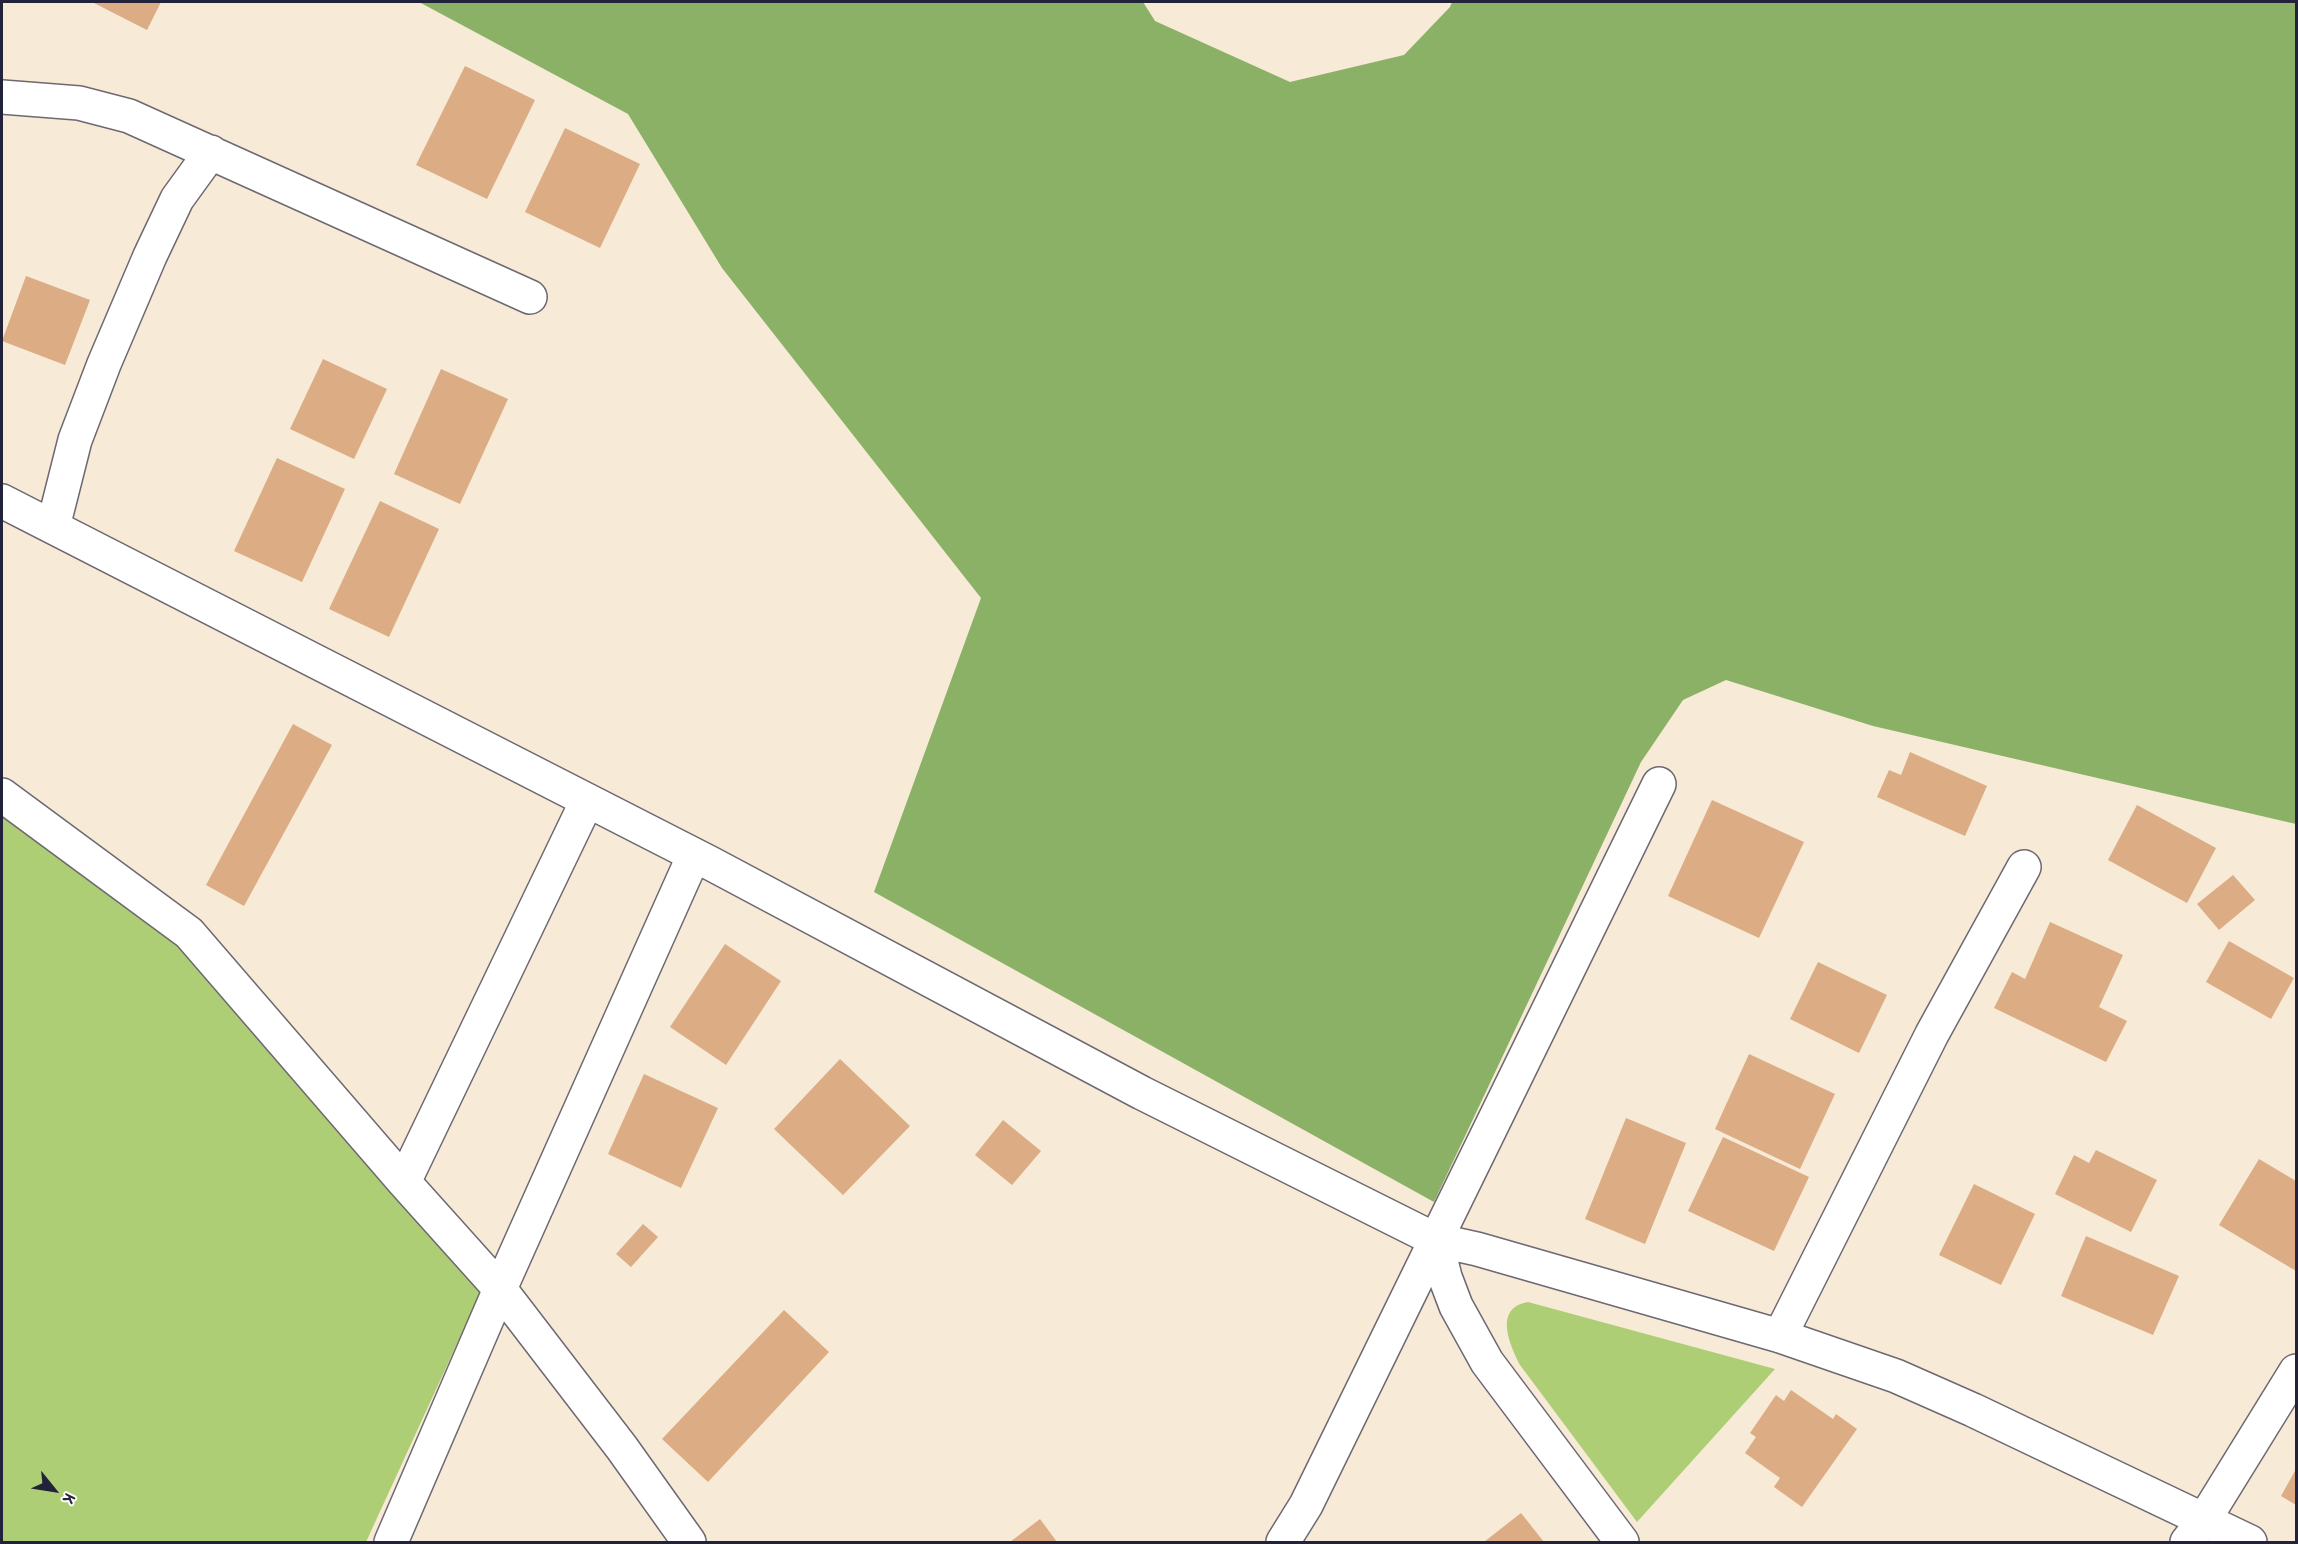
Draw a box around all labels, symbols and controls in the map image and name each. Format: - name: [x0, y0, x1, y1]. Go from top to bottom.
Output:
- north arrow: [24, 1460, 84, 1520]
- text: K: [58, 1490, 81, 1508]

